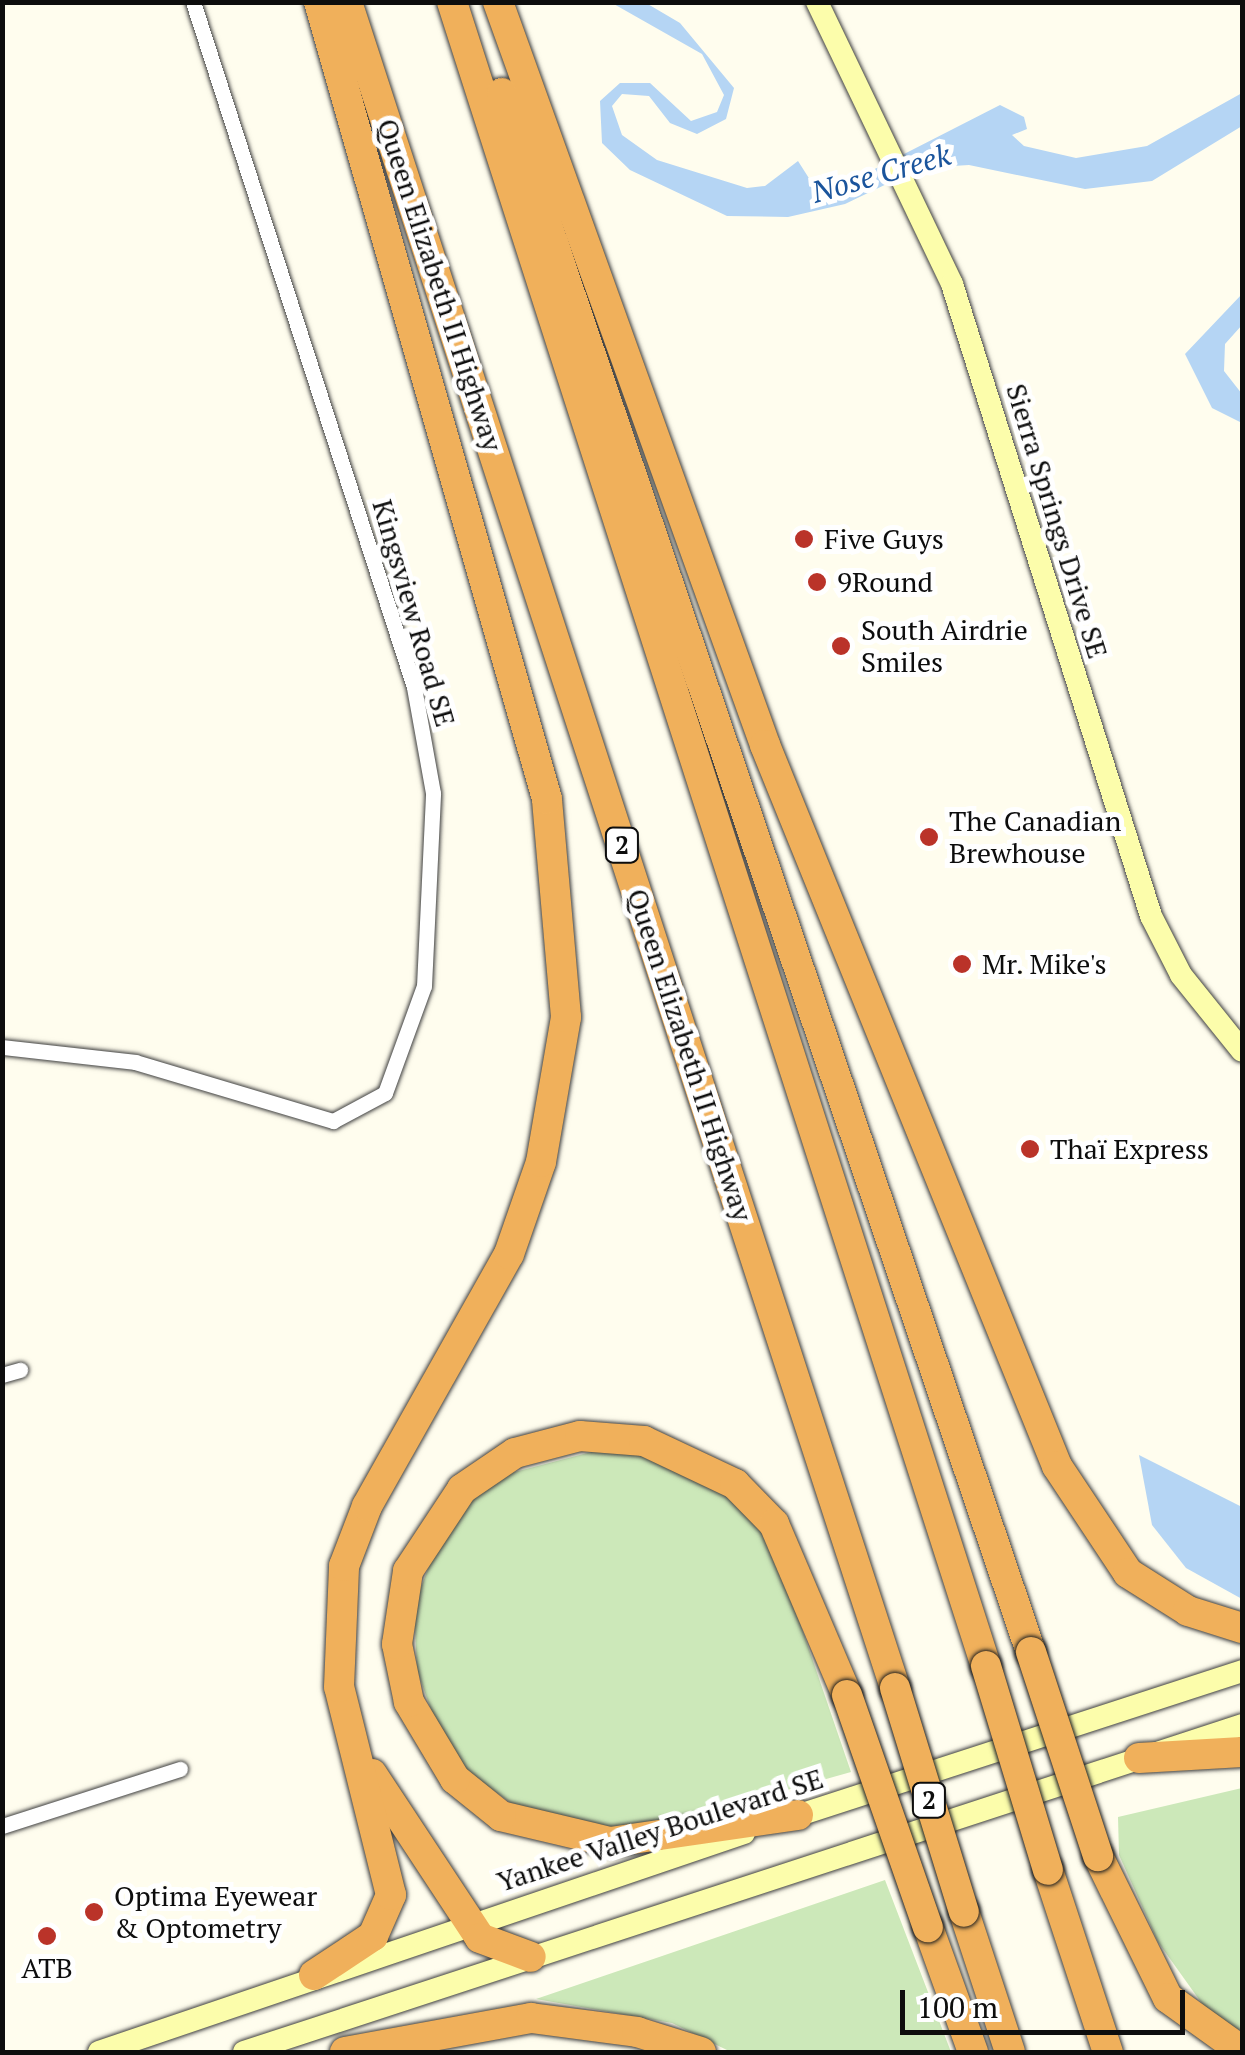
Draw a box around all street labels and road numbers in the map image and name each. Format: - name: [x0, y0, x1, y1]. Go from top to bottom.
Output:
- street label: Queen Elizabeth II Highway: [370, 115, 510, 455]
- street label: Sierra Springs Drive SE: [999, 380, 1115, 662]
- street label: Kingsview Road SE: [366, 496, 462, 730]
- road number: 2: [604, 825, 640, 865]
- street label: Queen Elizabeth II Highway: [620, 885, 760, 1225]
- street label: Yankee Valley Boulevard SE: [492, 1761, 828, 1899]
- road number: 2: [912, 1780, 946, 1820]

